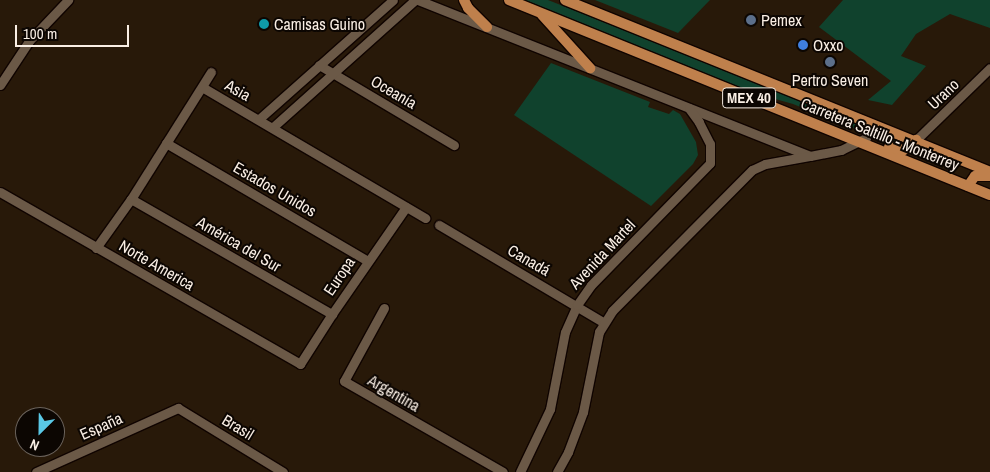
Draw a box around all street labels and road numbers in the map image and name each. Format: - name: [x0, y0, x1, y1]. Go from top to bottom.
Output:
- street label: Oceanía: [368, 71, 420, 113]
- street label: Asia: [222, 75, 254, 105]
- street label: Urano: [923, 75, 963, 113]
- road number: MEX 40: [722, 86, 776, 110]
- street label: Carretera Saltillo - Monterrey: [798, 93, 962, 175]
- street label: Estados Unidos: [230, 158, 320, 220]
- street label: América del Sur: [193, 212, 285, 276]
- street label: Avenida Martel: [565, 215, 639, 293]
- street label: Norte America: [116, 236, 198, 294]
- street label: Canadá: [504, 240, 554, 280]
- street label: Europa: [319, 253, 359, 299]
- street label: Argentina: [365, 370, 423, 416]
- street label: España: [77, 408, 125, 444]
- street label: Brasil: [219, 410, 257, 444]

